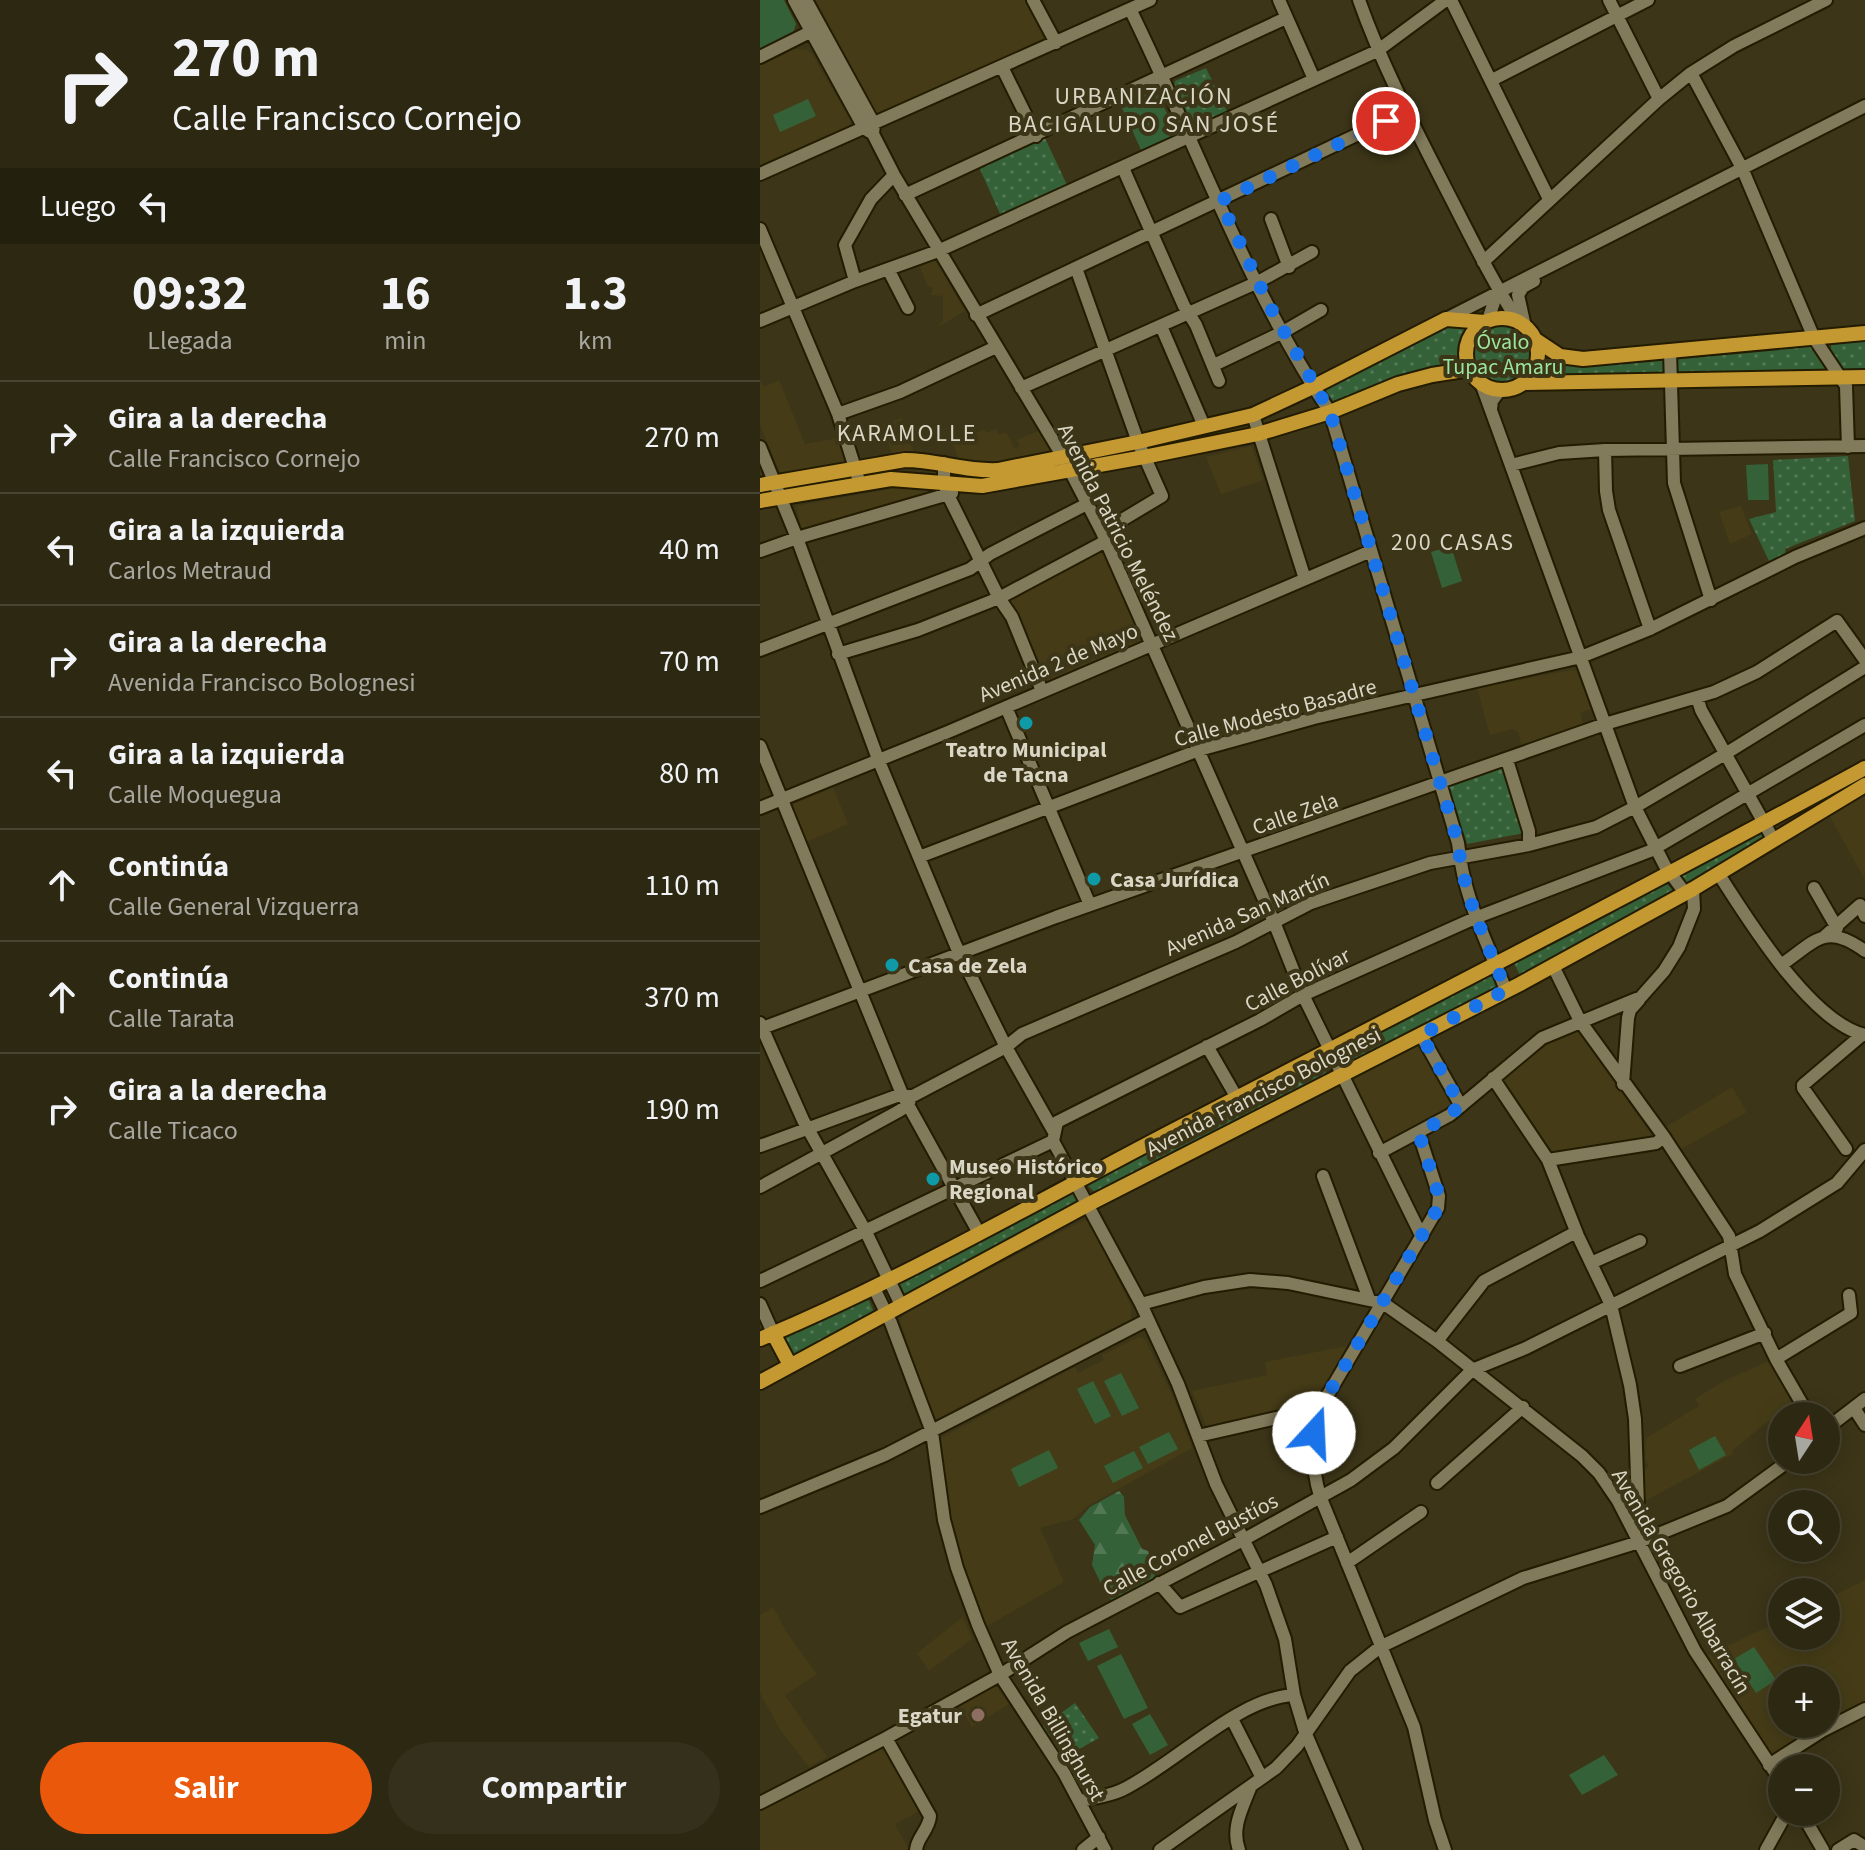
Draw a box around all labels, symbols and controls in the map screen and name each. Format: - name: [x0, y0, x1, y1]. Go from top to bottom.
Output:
- text: 270 m: [172, 19, 320, 98]
- icon: right: [40, 32, 144, 136]
- district label: URBANIZACIÓN BACIGALUPO SAN JOSÉ: [1008, 79, 1280, 142]
- pin: [1352, 87, 1420, 155]
- text: Calle Francisco Cornejo: [172, 93, 522, 144]
- icon: arrive: [1364, 99, 1408, 143]
- icon: left: [132, 184, 176, 228]
- text: Luego: [40, 185, 116, 228]
- text: 09:32: [132, 260, 248, 328]
- text: 16: [380, 260, 431, 328]
- text: 1.3: [563, 260, 628, 328]
- text: Llegada: [147, 322, 233, 359]
- text: min: [384, 322, 426, 359]
- text: km: [578, 322, 613, 359]
- park label: Óvalo Tupac Amaru: [1442, 326, 1564, 383]
- text: Gira a la derecha: [108, 397, 327, 440]
- icon: right: [40, 415, 84, 459]
- text: 270 m: [644, 416, 720, 459]
- district label: KARAMOLLE: [837, 416, 977, 451]
- street label: Avenida Patricio Meléndez: [1049, 418, 1187, 647]
- text: Calle Francisco Cornejo: [108, 440, 361, 477]
- text: Gira a la izquierda: [108, 509, 345, 552]
- district label: 200 CASAS: [1391, 525, 1515, 560]
- icon: left: [40, 527, 84, 571]
- text: 40 m: [659, 528, 720, 571]
- text: Carlos Metraud: [108, 552, 272, 589]
- street label: Avenida 2 de Mayo: [974, 615, 1143, 711]
- text: Gira a la derecha: [108, 621, 327, 664]
- icon: right: [40, 639, 84, 683]
- text: 70 m: [659, 640, 720, 683]
- text: Avenida Francisco Bolognesi: [108, 664, 416, 701]
- street label: Calle Modesto Basadre: [1171, 671, 1380, 755]
- marker: Teatro Municipal de Tacna: [1017, 714, 1035, 732]
- text: Gira a la izquierda: [108, 733, 345, 776]
- place label: Teatro Municipal de Tacna: [945, 734, 1107, 791]
- icon: left: [40, 751, 84, 795]
- text: 80 m: [659, 752, 720, 795]
- text: Calle Moquegua: [108, 776, 282, 813]
- street label: Calle Zela: [1248, 784, 1343, 844]
- text: Continúa: [108, 845, 229, 888]
- icon: ahead: [40, 863, 84, 907]
- street label: Avenida San Martín: [1160, 863, 1335, 965]
- text: 110 m: [644, 864, 720, 907]
- place label: Casa Jurídica: [1110, 864, 1239, 896]
- marker: Casa Jurídica: [1085, 870, 1103, 888]
- text: Calle General Vizquerra: [108, 888, 359, 925]
- street label: Calle Bolívar: [1239, 939, 1356, 1020]
- place label: Casa de Zela: [908, 950, 1027, 982]
- marker: Casa de Zela: [883, 956, 901, 974]
- text: Continúa: [108, 957, 229, 1000]
- icon: ahead: [40, 975, 84, 1019]
- text: 370 m: [644, 976, 720, 1019]
- text: Calle Tarata: [108, 1000, 235, 1037]
- street label: Avenida Francisco Bolognesi: [1140, 1019, 1387, 1165]
- text: Gira a la derecha: [108, 1069, 327, 1112]
- icon: right: [40, 1087, 84, 1131]
- text: 190 m: [644, 1088, 720, 1131]
- text: Calle Ticaco: [108, 1112, 238, 1149]
- place label: Museo Histórico Regional: [949, 1151, 1103, 1208]
- marker: Museo Histórico Regional: [924, 1170, 942, 1188]
- position arrow: [1272, 1391, 1356, 1475]
- north arrow: [1768, 1402, 1840, 1474]
- map controls: [1768, 1402, 1840, 1826]
- street label: Avenida Gregorio Albarracín: [1603, 1463, 1759, 1700]
- street label: Calle Coronel Bustíos: [1097, 1485, 1284, 1605]
- button: search: [1768, 1490, 1840, 1562]
- button: layers: [1768, 1578, 1840, 1650]
- street label: Avenida Billinghurst: [993, 1632, 1113, 1808]
- button: +: [1768, 1666, 1840, 1738]
- place label: Egatur: [898, 1700, 962, 1732]
- marker: Egatur: [969, 1706, 987, 1724]
- button: Salir: [40, 1742, 372, 1834]
- button: Compartir: [388, 1742, 720, 1834]
- button: −: [1768, 1754, 1840, 1826]

